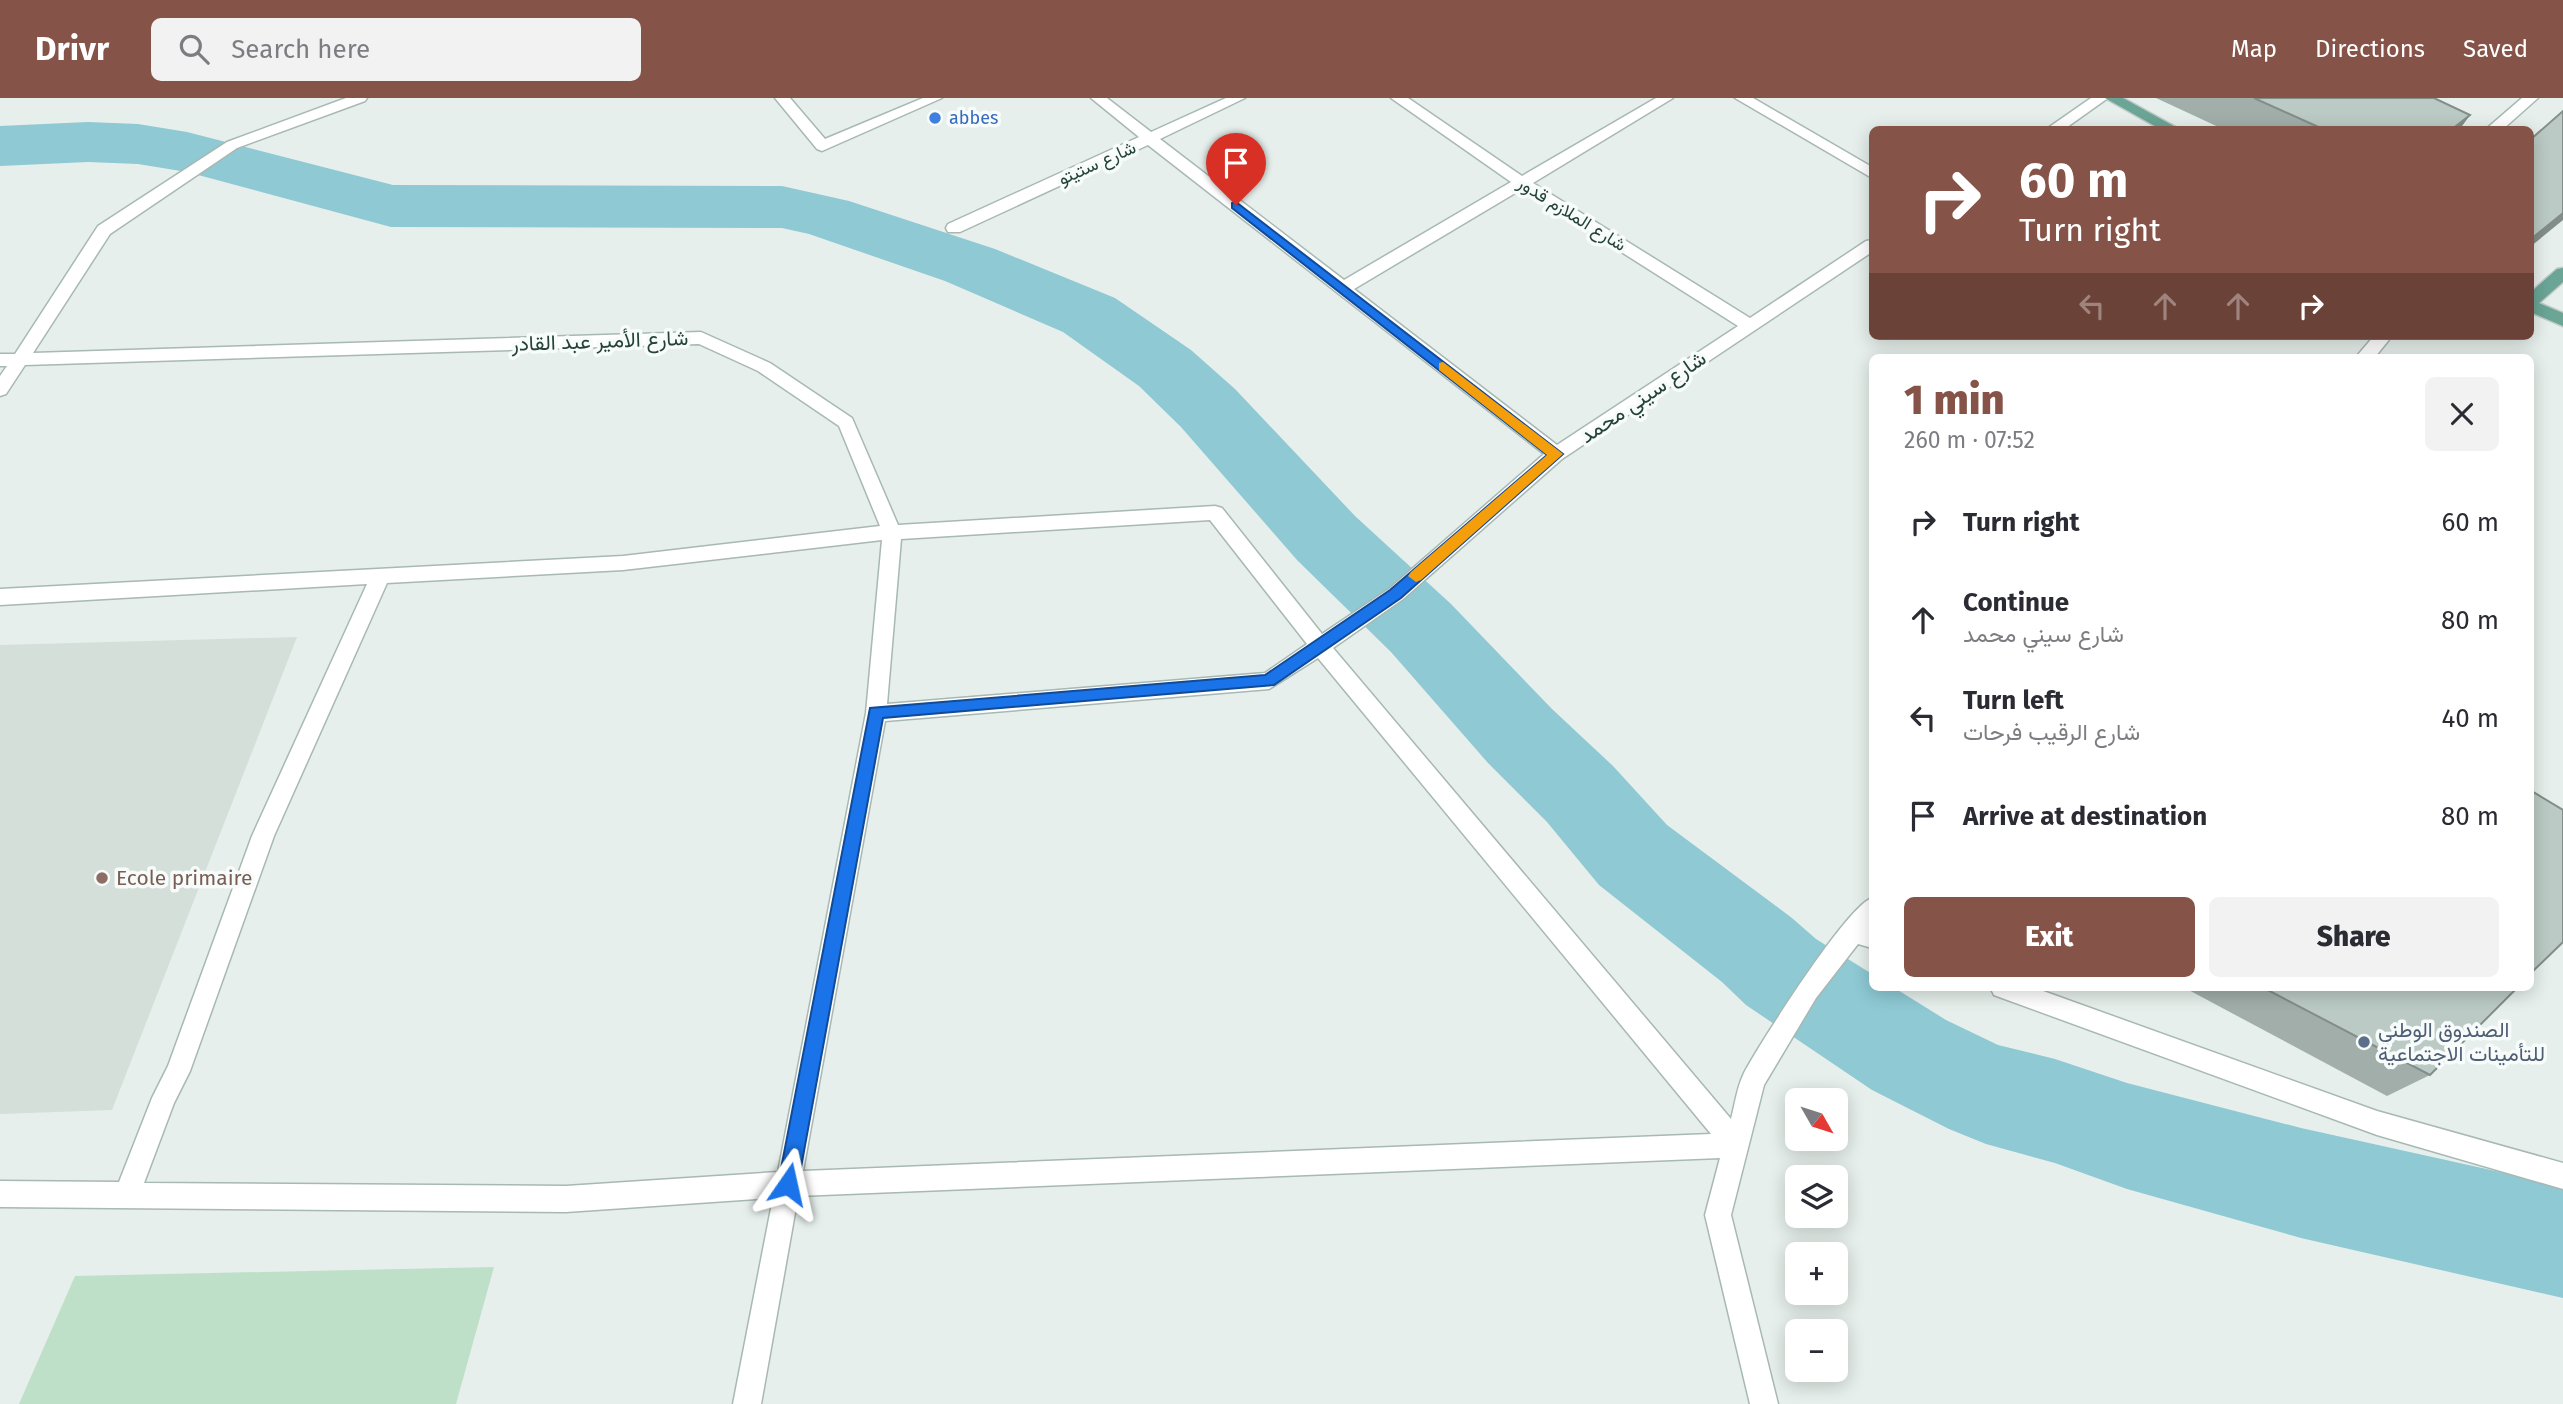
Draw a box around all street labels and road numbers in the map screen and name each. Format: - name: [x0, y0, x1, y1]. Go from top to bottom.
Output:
- street label: شارع ستيتو: [1055, 136, 1140, 191]
- street label: شارع الملازم قدور: [1512, 171, 1630, 257]
- street label: شارع الأمير عبد القادر: [510, 325, 689, 358]
- street label: شارع سيني محمد: [1575, 345, 1713, 452]

